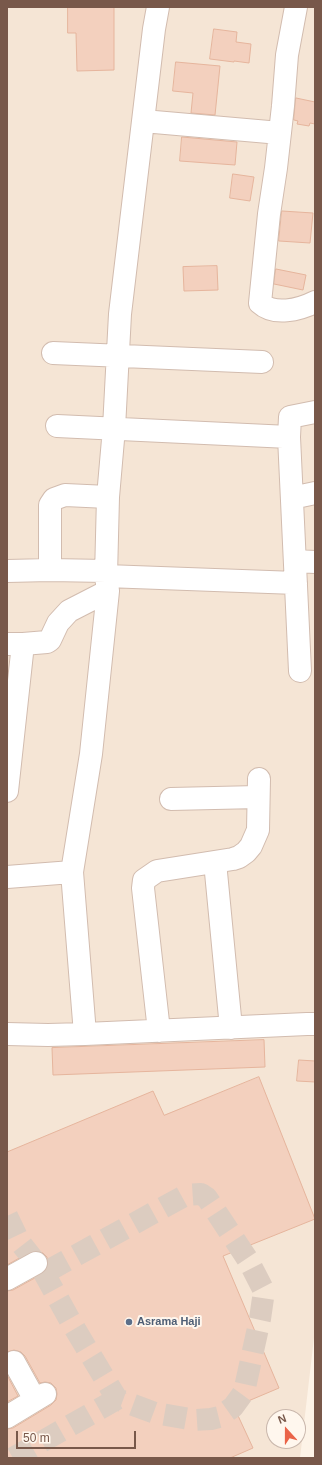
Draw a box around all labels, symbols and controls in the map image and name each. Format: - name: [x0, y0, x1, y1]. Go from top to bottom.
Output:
- place label: Asrama Haji: [137, 1315, 201, 1329]
- marker: Asrama Haji: [124, 1317, 134, 1327]
- north arrow: [266, 1409, 306, 1449]
- text: N: [276, 1412, 288, 1426]
- scale bar: [18, 1423, 138, 1449]
- text: 50 m: [23, 1431, 50, 1445]

